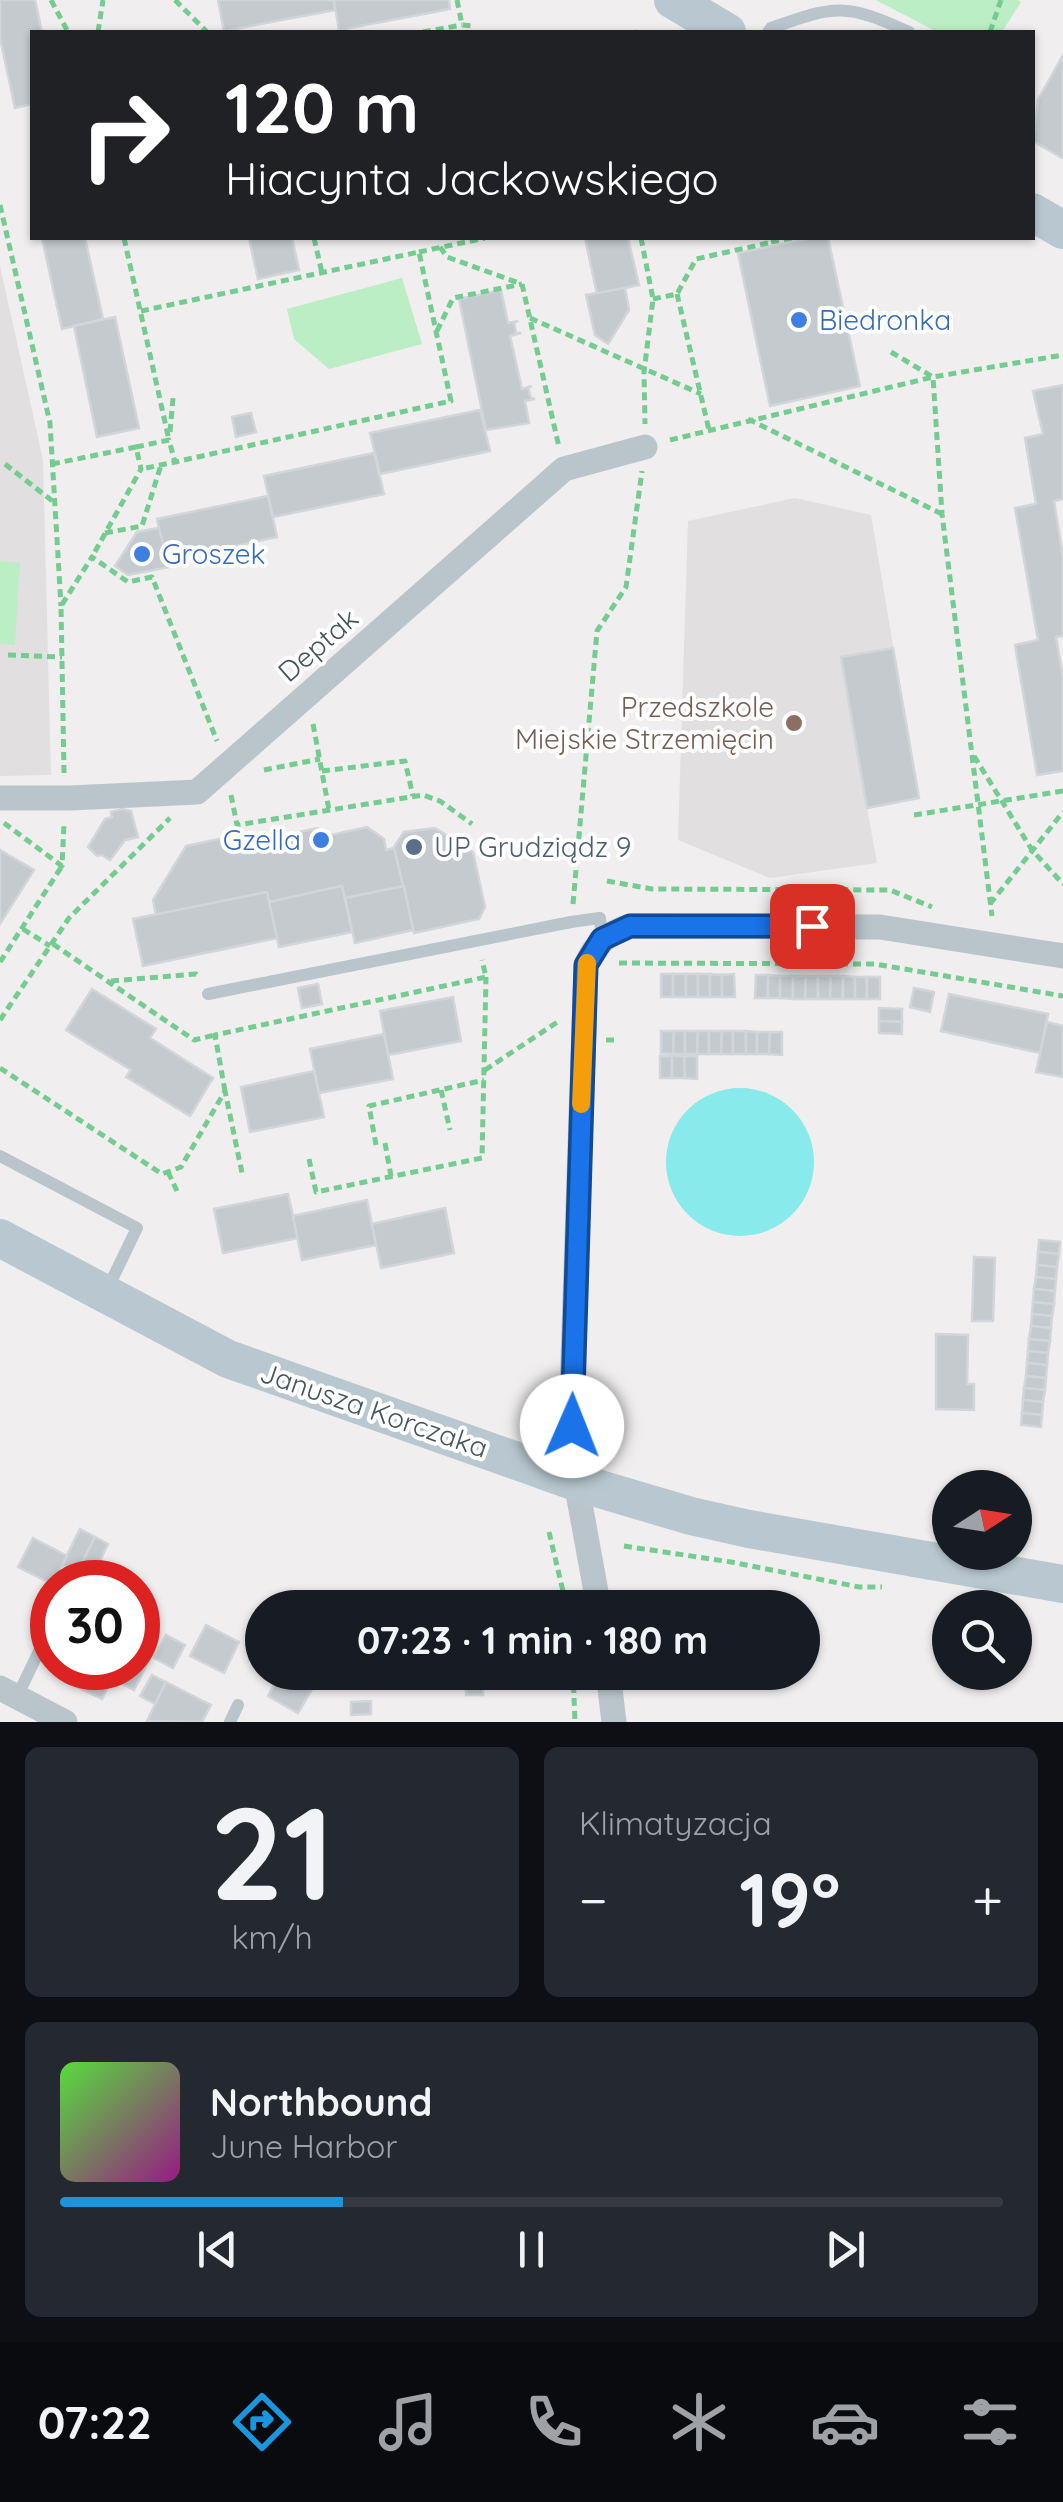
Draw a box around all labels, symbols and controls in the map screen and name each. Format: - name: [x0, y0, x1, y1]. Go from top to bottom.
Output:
- text: 120 m: [225, 63, 419, 151]
- icon: right: [60, 70, 190, 200]
- text: Hiacynta Jackowskiego: [225, 150, 719, 206]
- place label: Biedronka: [819, 302, 951, 337]
- marker: Biedronka: [788, 309, 810, 331]
- place label: Groszek: [162, 536, 266, 571]
- marker: Groszek: [131, 543, 153, 565]
- street label: Deptak: [270, 600, 365, 689]
- place label: Przedszkole Miejskie Strzemięcin: [515, 689, 774, 756]
- marker: Przedszkole Miejskie Strzemięcin: [783, 712, 805, 734]
- place label: Gzella: [223, 822, 301, 857]
- marker: Gzella: [310, 829, 332, 851]
- place label: UP Grudziądz 9: [434, 829, 631, 864]
- marker: UP Grudziądz 9: [403, 836, 425, 858]
- pin: [770, 884, 855, 969]
- icon: arrive: [785, 899, 840, 954]
- street label: Janusza Korczaka: [256, 1354, 493, 1465]
- position arrow: [520, 1374, 624, 1478]
- north arrow: [932, 1470, 1032, 1570]
- map controls: [932, 1470, 1032, 1690]
- speed limit sign: 30: [30, 1560, 160, 1690]
- button: search: [932, 1590, 1032, 1690]
- text: 07:23 · 1 min · 180 m: [357, 1616, 708, 1664]
- text: 21: [210, 1770, 334, 1933]
- text: Klimatyzacja: [579, 1803, 772, 1843]
- text: 19°: [739, 1852, 840, 1946]
- text: −: [579, 1865, 608, 1934]
- text: +: [972, 1865, 1003, 1934]
- text: km/h: [231, 1917, 313, 1957]
- text: Northbound: [210, 2078, 432, 2126]
- text: June Harbor: [210, 2126, 398, 2166]
- icon: previous: [190, 2222, 245, 2277]
- icon: pause: [504, 2222, 559, 2277]
- icon: next: [818, 2222, 873, 2277]
- icon: directions: [227, 2387, 297, 2457]
- icon: music: [373, 2387, 443, 2457]
- icon: phone: [519, 2387, 589, 2457]
- icon: climate: [664, 2387, 734, 2457]
- icon: car: [810, 2387, 880, 2457]
- icon: filters: [955, 2387, 1025, 2457]
- text: 07:22: [38, 2394, 152, 2450]

